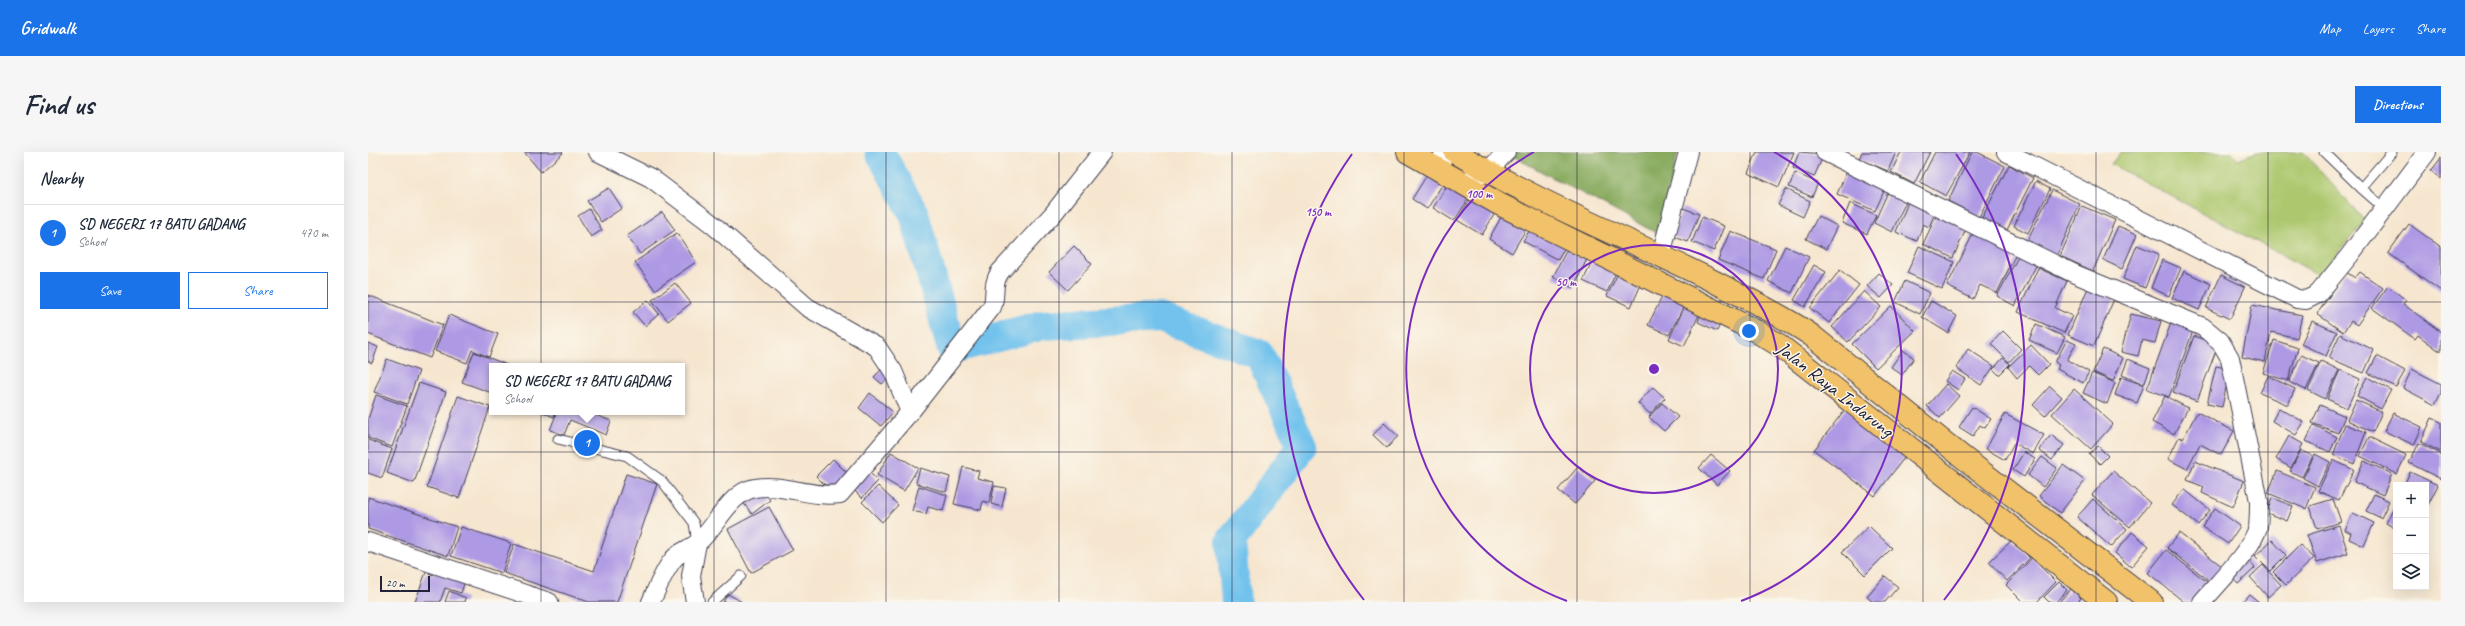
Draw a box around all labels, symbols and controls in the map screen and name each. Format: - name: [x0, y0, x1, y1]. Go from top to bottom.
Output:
- text: Gridwalk: [20, 16, 76, 40]
- text: Map: [2319, 20, 2341, 37]
- text: Layers: [2363, 20, 2394, 37]
- text: Share: [2416, 20, 2445, 37]
- button: Directions: [2355, 86, 2441, 123]
- text: Find us: [24, 87, 94, 122]
- text: Nearby: [40, 168, 83, 189]
- text: 100 m: [1466, 186, 1493, 202]
- text: 150 m: [1305, 204, 1332, 220]
- text: SD NEGERI 17 BATU GADANG: [78, 215, 244, 234]
- text: 1: [50, 225, 56, 241]
- text: 470 m: [300, 225, 328, 241]
- text: School: [78, 234, 106, 250]
- button: Save: [40, 272, 180, 309]
- button: Share: [188, 272, 328, 309]
- text: 50 m: [1556, 274, 1577, 290]
- your location: [1739, 321, 1759, 341]
- street label: Jalan Raya Indarung: [1771, 335, 1900, 444]
- centre of rings: [1647, 362, 1661, 376]
- popup: [489, 363, 685, 415]
- text: SD NEGERI 17 BATU GADANG: [504, 372, 670, 391]
- text: School: [504, 391, 532, 407]
- pin: 1: [574, 428, 600, 458]
- map controls: [2393, 482, 2429, 590]
- button: +: [2393, 482, 2429, 518]
- button: −: [2393, 518, 2429, 554]
- button: layers: [2393, 554, 2429, 590]
- scale bar: [380, 574, 430, 593]
- text: 20 m: [386, 576, 405, 590]

